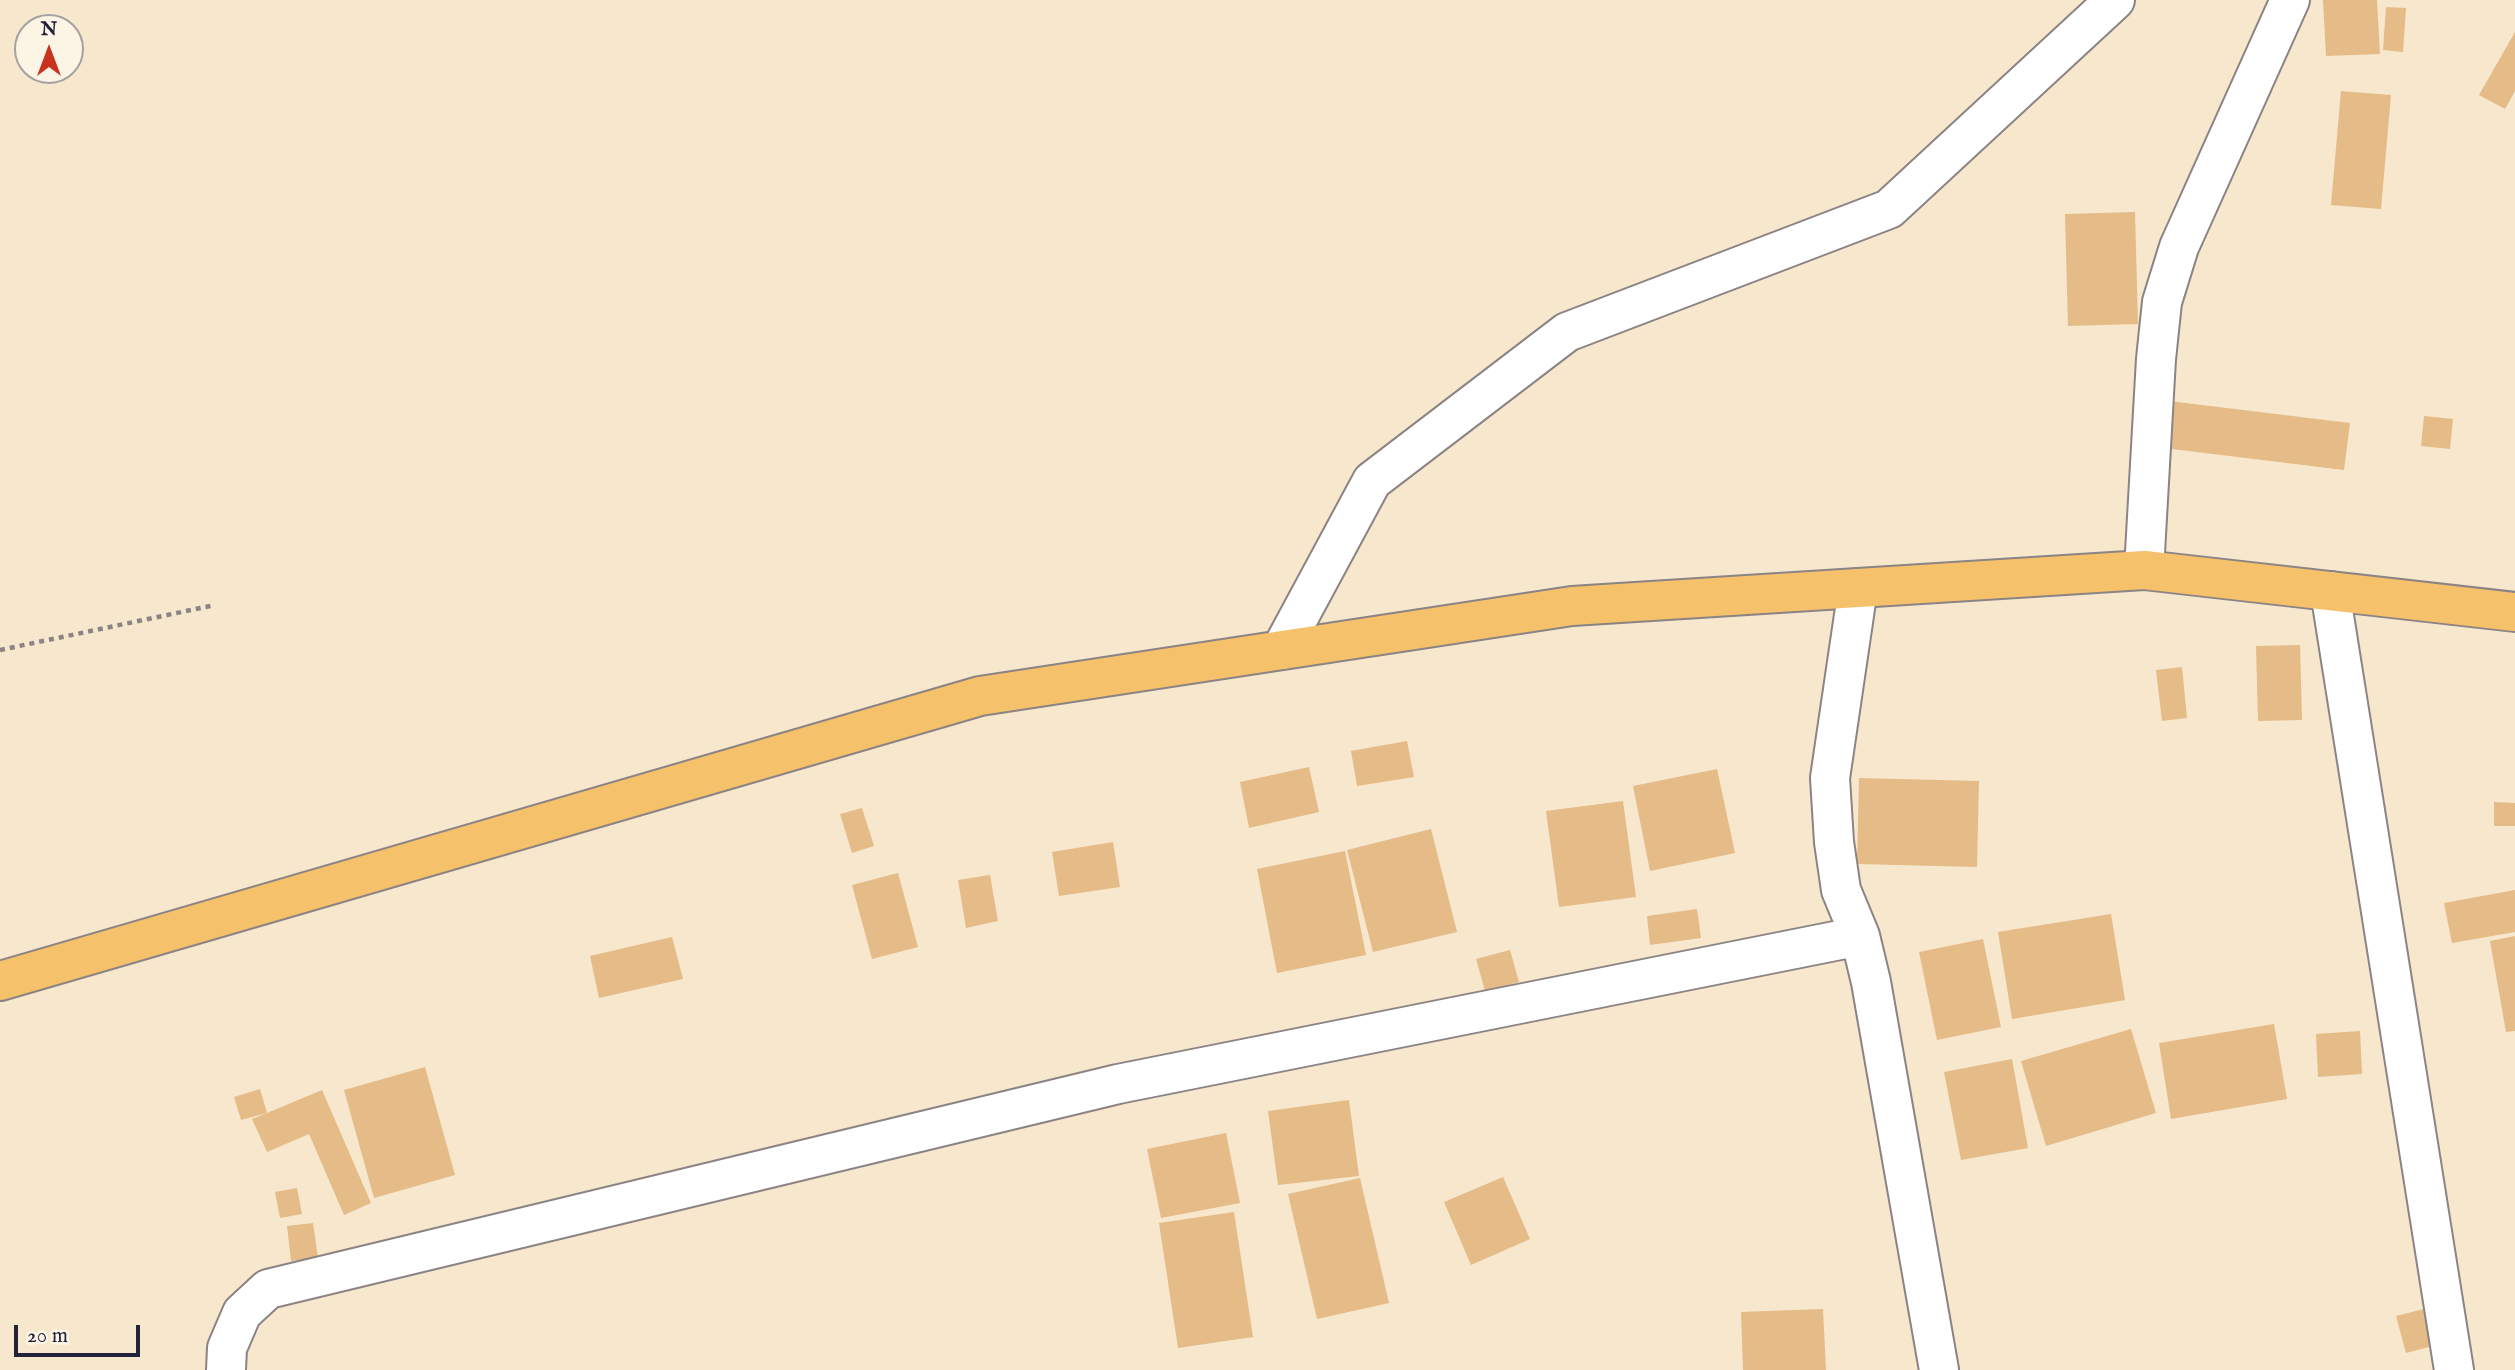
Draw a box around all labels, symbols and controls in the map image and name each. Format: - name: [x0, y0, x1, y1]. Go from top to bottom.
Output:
- north arrow: [14, 14, 84, 84]
- text: N: [41, 18, 57, 42]
- scale bar: [18, 1310, 144, 1354]
- text: 20 m: [27, 1323, 68, 1350]

